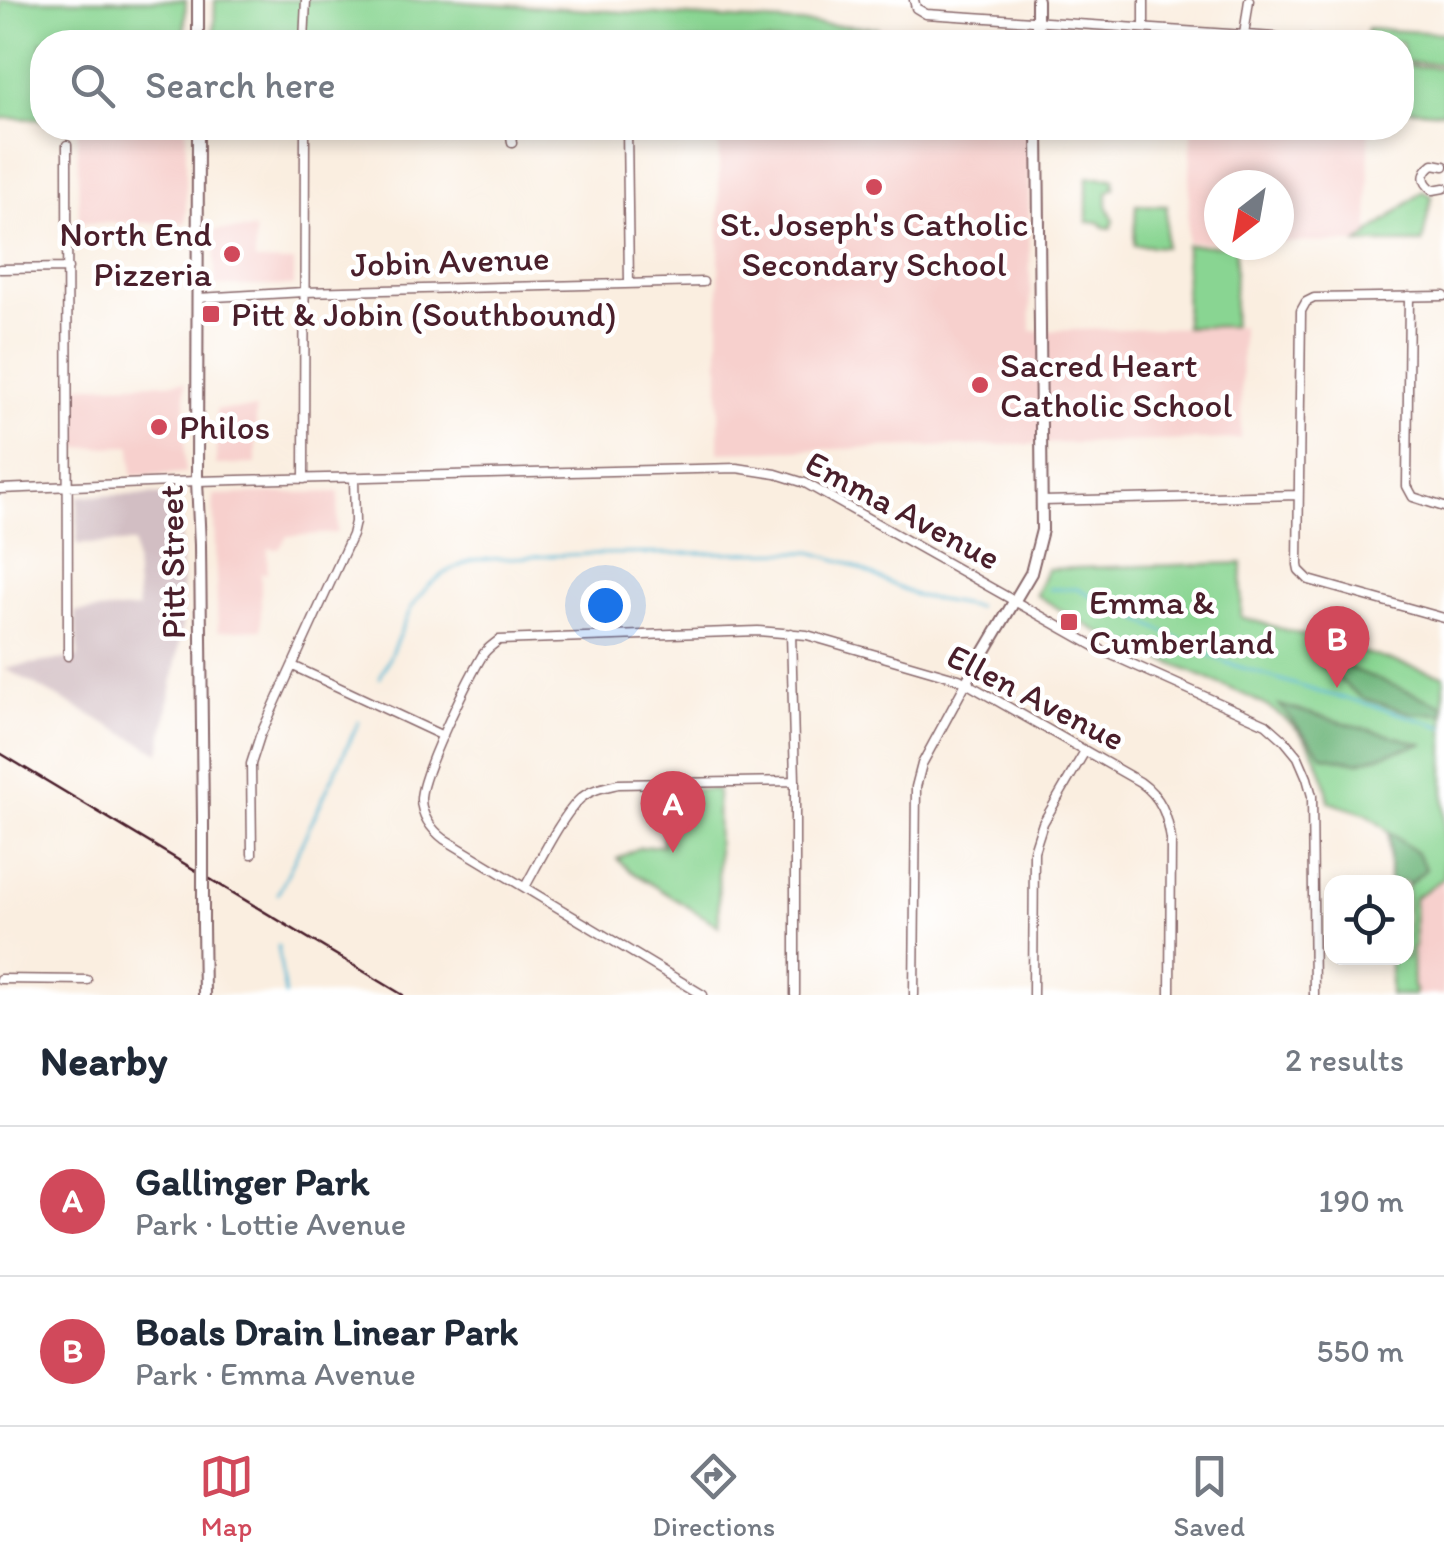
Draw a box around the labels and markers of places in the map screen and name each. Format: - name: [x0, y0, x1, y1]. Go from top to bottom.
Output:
- marker: St. Joseph's Catholic Secondary School: [863, 176, 885, 198]
- place label: St. Joseph's Catholic Secondary School: [720, 203, 1028, 285]
- place label: North End Pizzeria: [59, 213, 212, 295]
- marker: North End Pizzeria: [221, 243, 243, 265]
- place label: Pitt & Jobin (Southbound): [231, 293, 617, 335]
- marker: Pitt & Jobin (Southbound): [200, 303, 222, 325]
- place label: Sacred Heart Catholic School: [1000, 344, 1232, 426]
- marker: Sacred Heart Catholic School: [969, 374, 991, 396]
- place label: Philos: [179, 406, 270, 448]
- marker: Philos: [148, 416, 170, 438]
- place label: Emma & Cumberland: [1089, 581, 1274, 663]
- pin: B: [1304, 606, 1370, 688]
- marker: Emma & Cumberland: [1058, 611, 1080, 633]
- pin: A: [640, 770, 706, 853]

